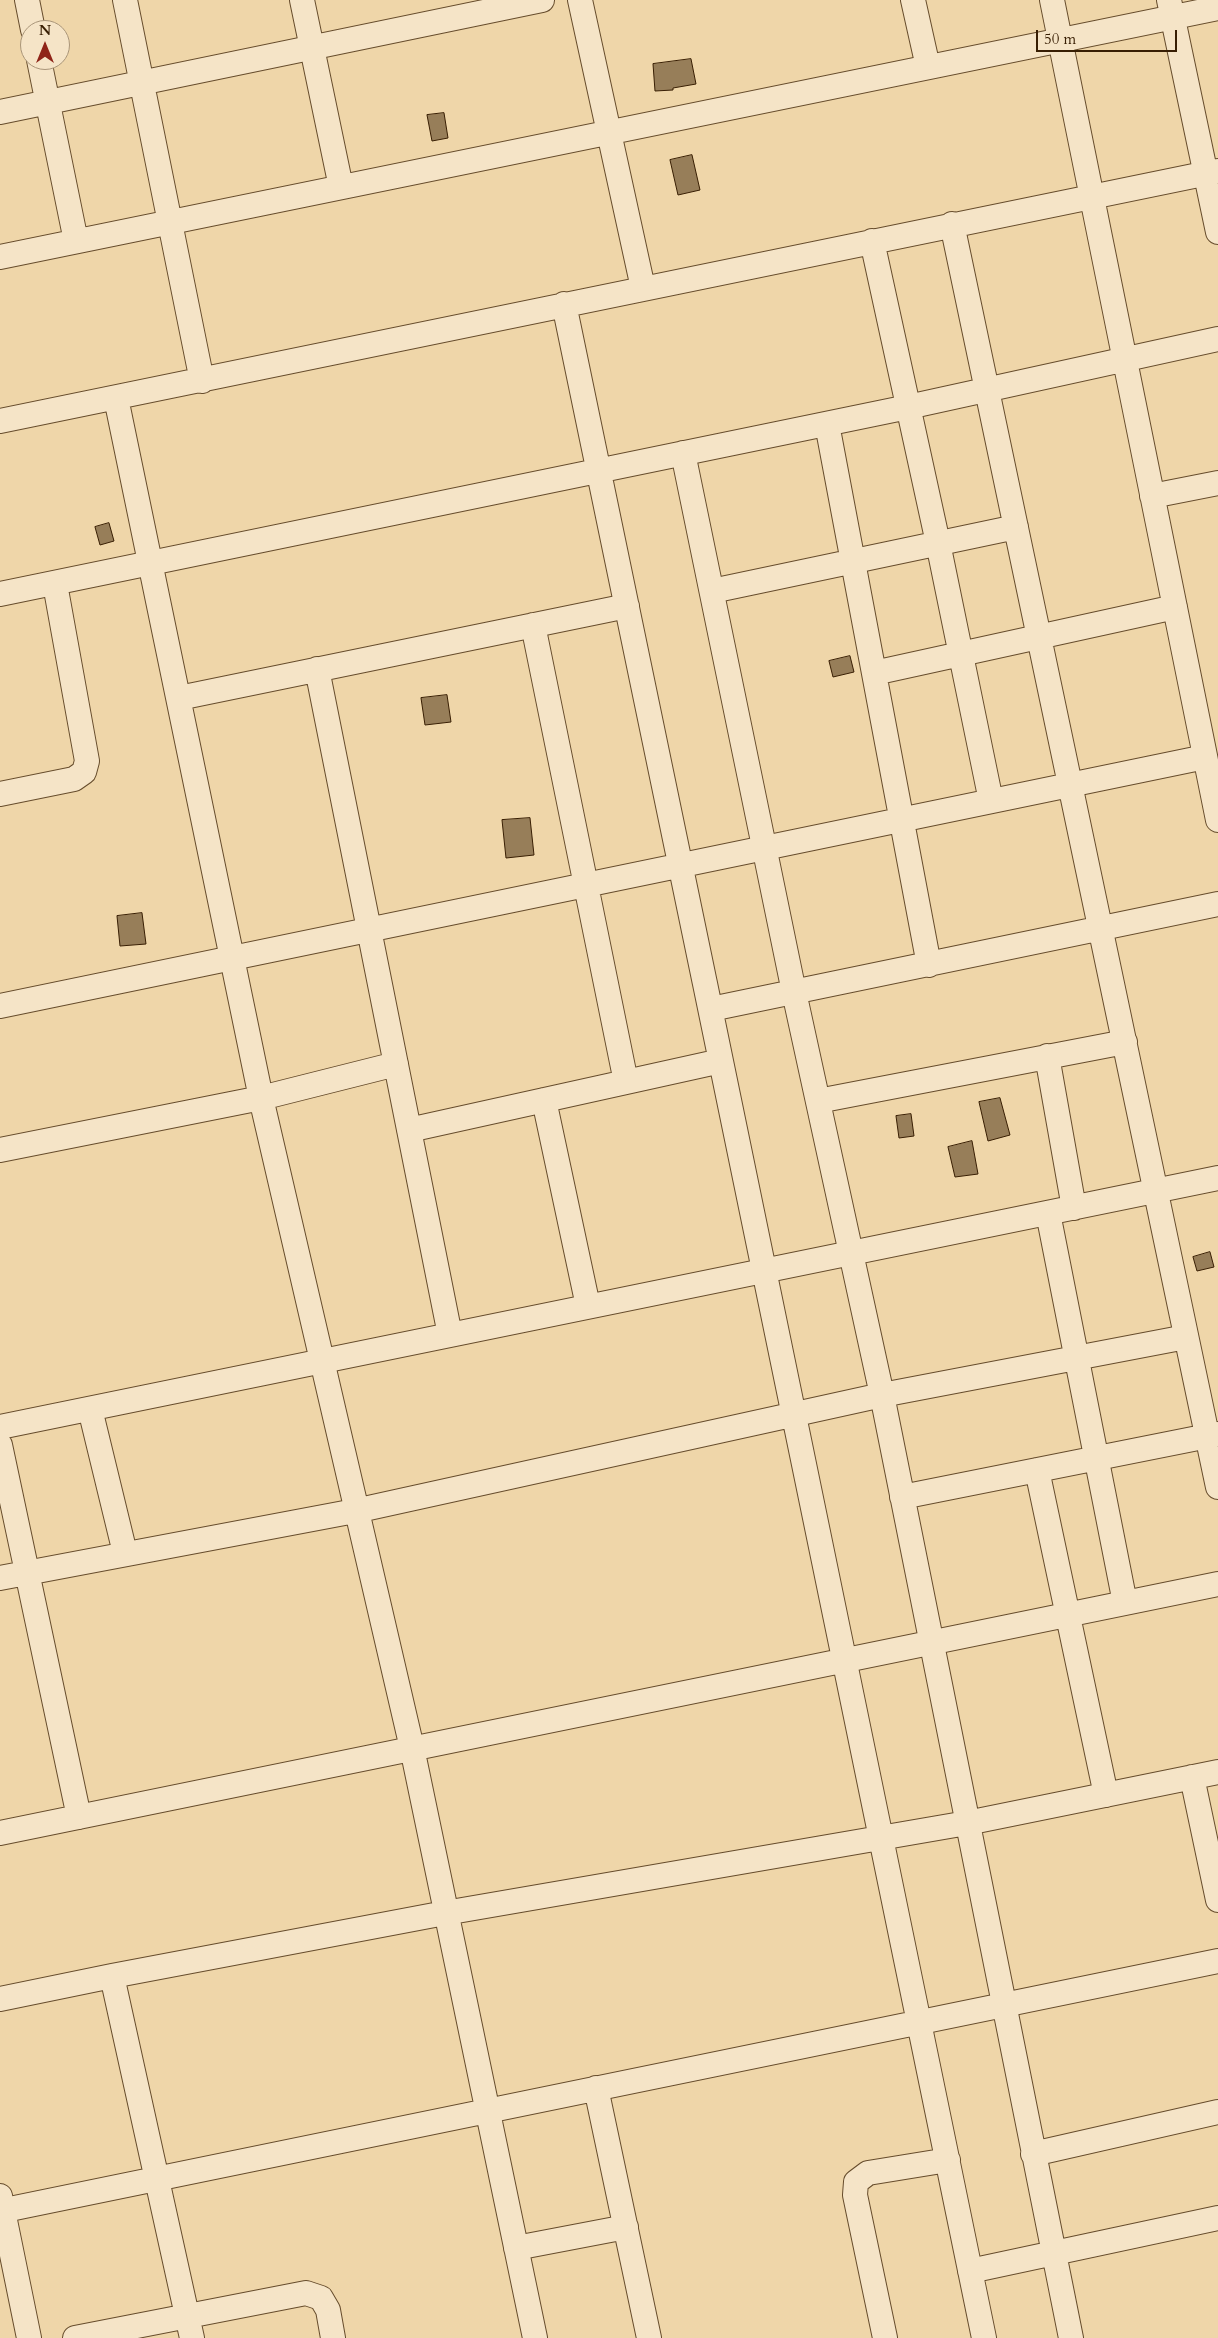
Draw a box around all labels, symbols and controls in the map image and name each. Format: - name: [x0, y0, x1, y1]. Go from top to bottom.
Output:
- north arrow: [20, 20, 70, 70]
- scale bar: [1038, 20, 1179, 52]
- text: N: [39, 21, 51, 40]
- text: 50 m: [1044, 29, 1076, 49]

